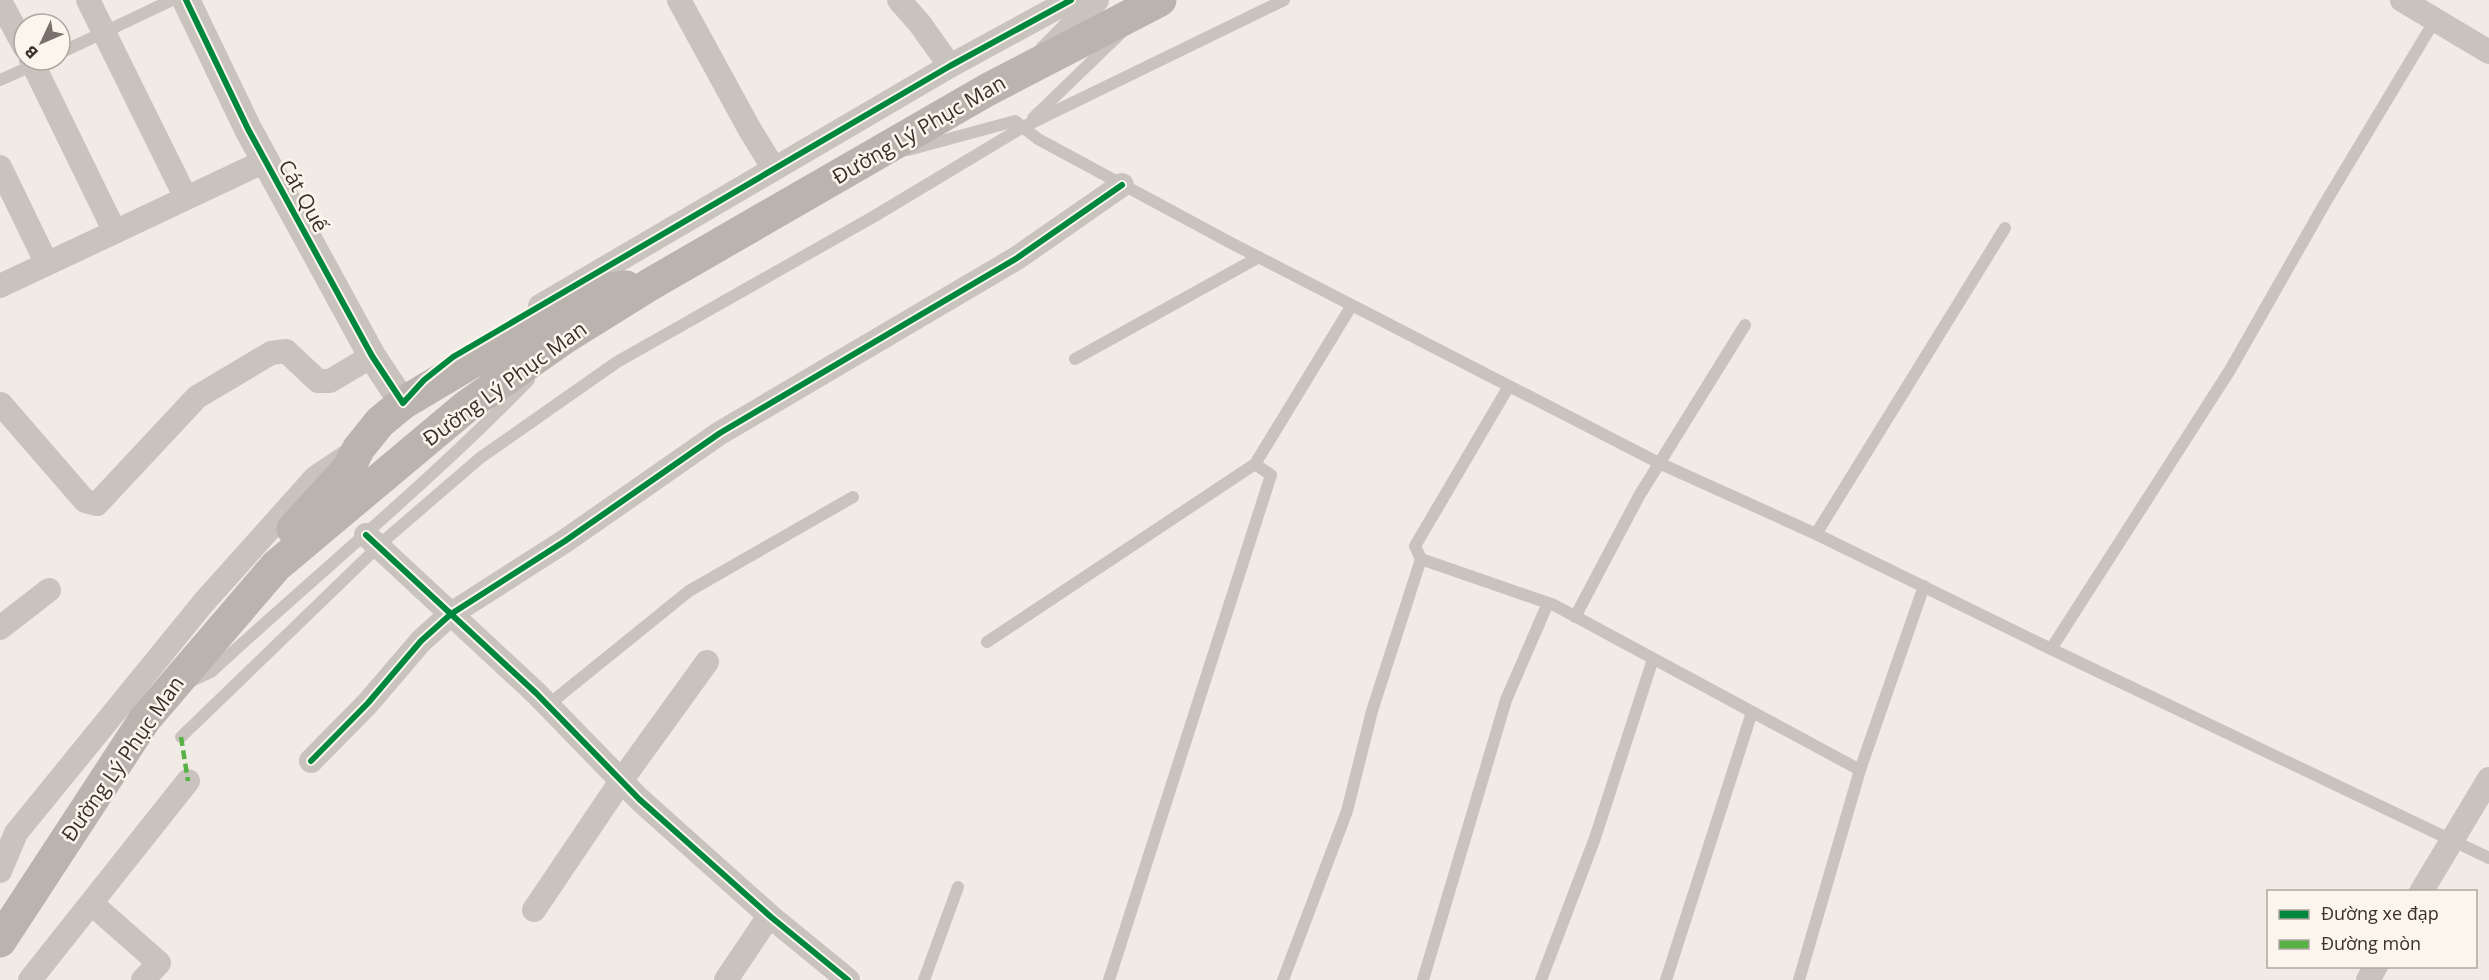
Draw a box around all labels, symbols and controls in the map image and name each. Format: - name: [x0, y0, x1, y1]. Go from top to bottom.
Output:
- north arrow: [12, 12, 72, 72]
- text: B: [20, 41, 43, 64]
- street label: Đường Lý Phục Man: [827, 68, 1010, 190]
- street label: Cát Quế: [273, 154, 335, 237]
- street label: Đường Lý Phục Man: [417, 314, 592, 452]
- street label: Đường Lý Phục Man: [55, 670, 190, 847]
- legend: [2267, 890, 2477, 968]
- text: Đường xe đạp: [2321, 901, 2439, 925]
- text: Đường mòn: [2321, 931, 2421, 955]

